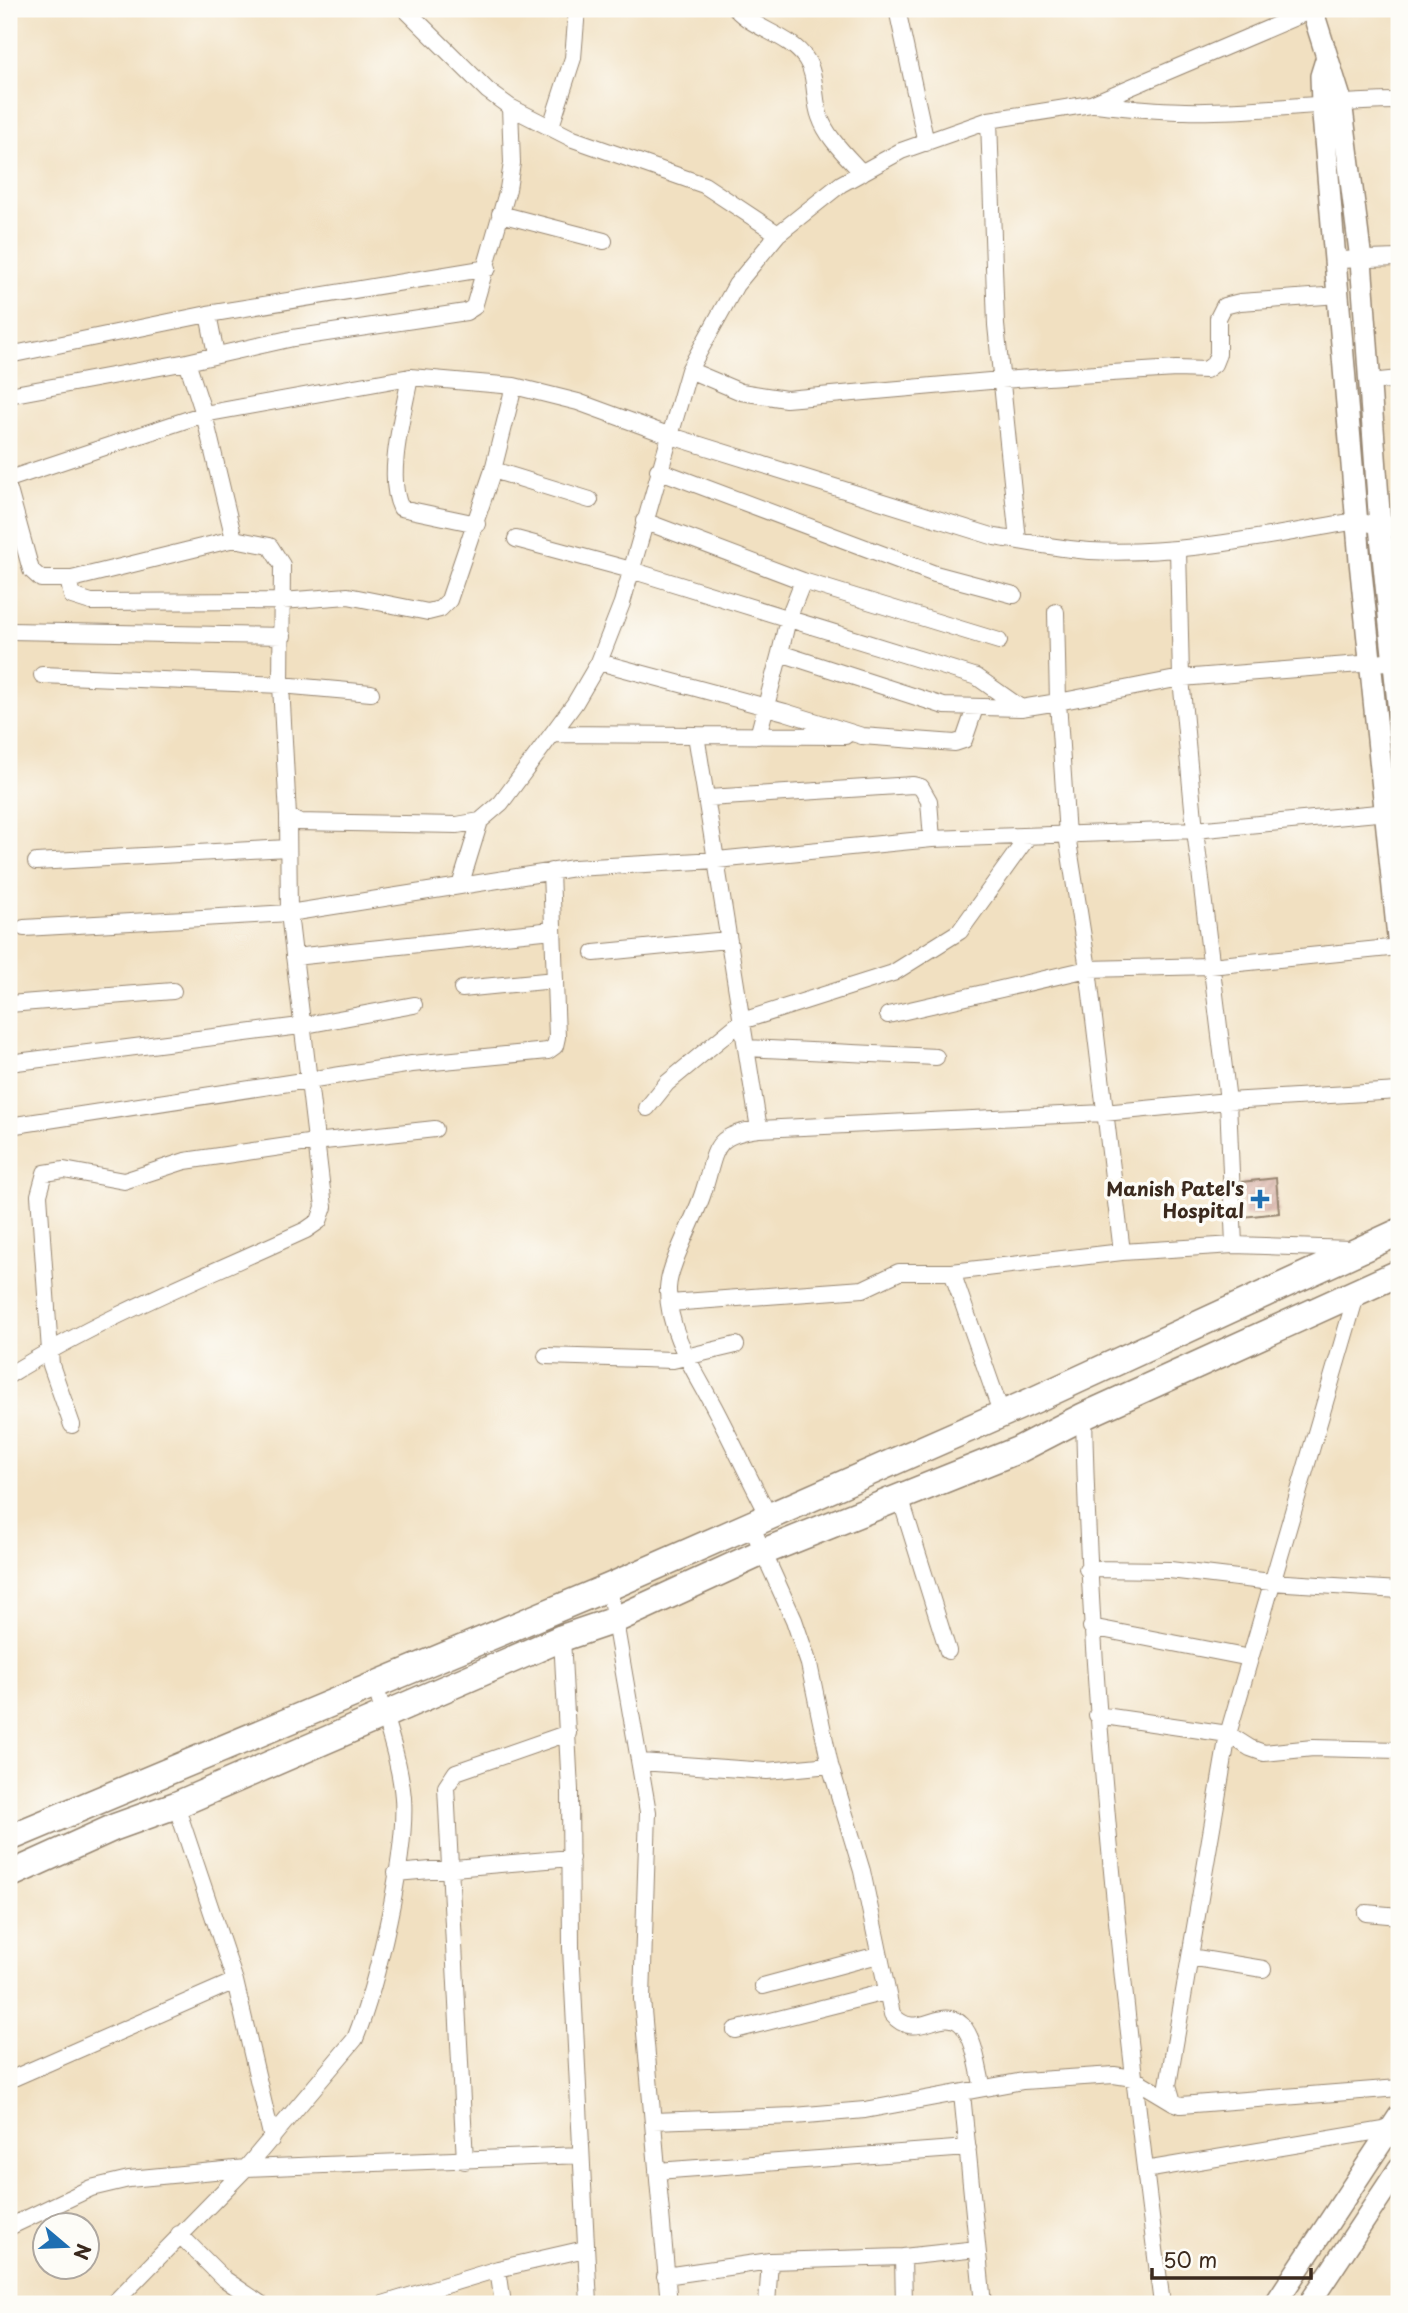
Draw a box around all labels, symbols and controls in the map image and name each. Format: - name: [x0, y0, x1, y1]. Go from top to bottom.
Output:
- place label: Manish Patel's Hospital: [1106, 1174, 1244, 1224]
- marker: Manish Patel's Hospital: [1250, 1189, 1270, 1209]
- north arrow: [32, 2212, 102, 2282]
- scale bar: [1152, 2236, 1312, 2280]
- text: N: [67, 2240, 99, 2264]
- text: 50 m: [1163, 2243, 1217, 2275]

